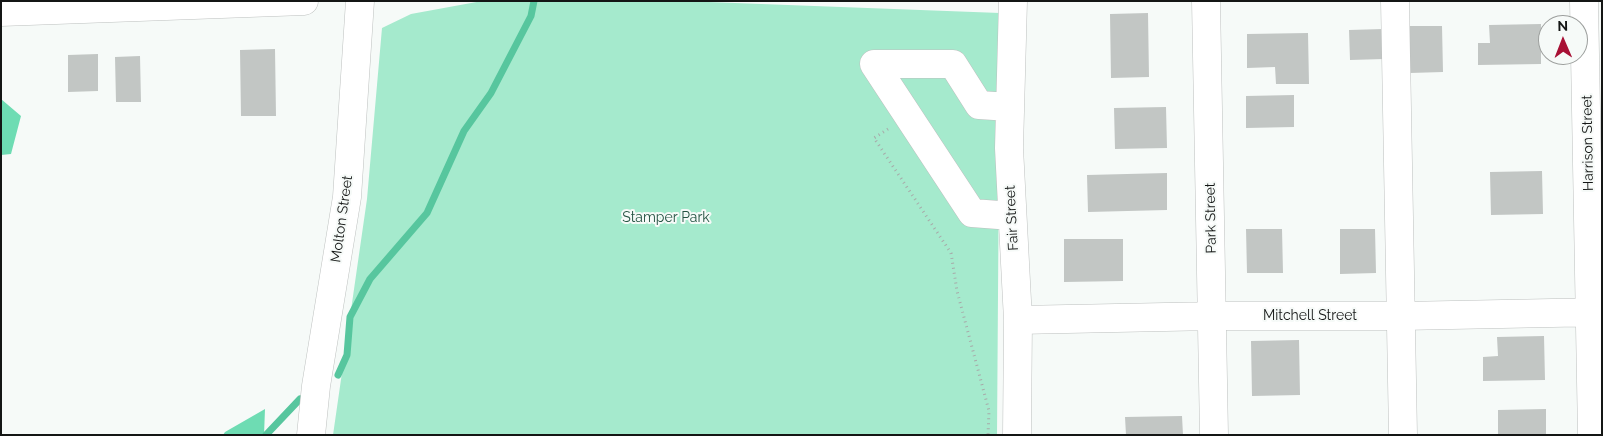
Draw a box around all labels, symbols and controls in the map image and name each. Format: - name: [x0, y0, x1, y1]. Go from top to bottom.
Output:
- north arrow: [1538, 15, 1588, 65]
- text: N: [1557, 18, 1568, 34]
- street label: Harrison Street: [1579, 95, 1597, 191]
- street label: Molton Street: [328, 174, 356, 264]
- street label: Park Street: [1202, 182, 1220, 254]
- street label: Fair Street: [1002, 185, 1022, 251]
- park label: Stamper Park: [622, 210, 710, 226]
- street label: Mitchell Street: [1263, 308, 1357, 324]

